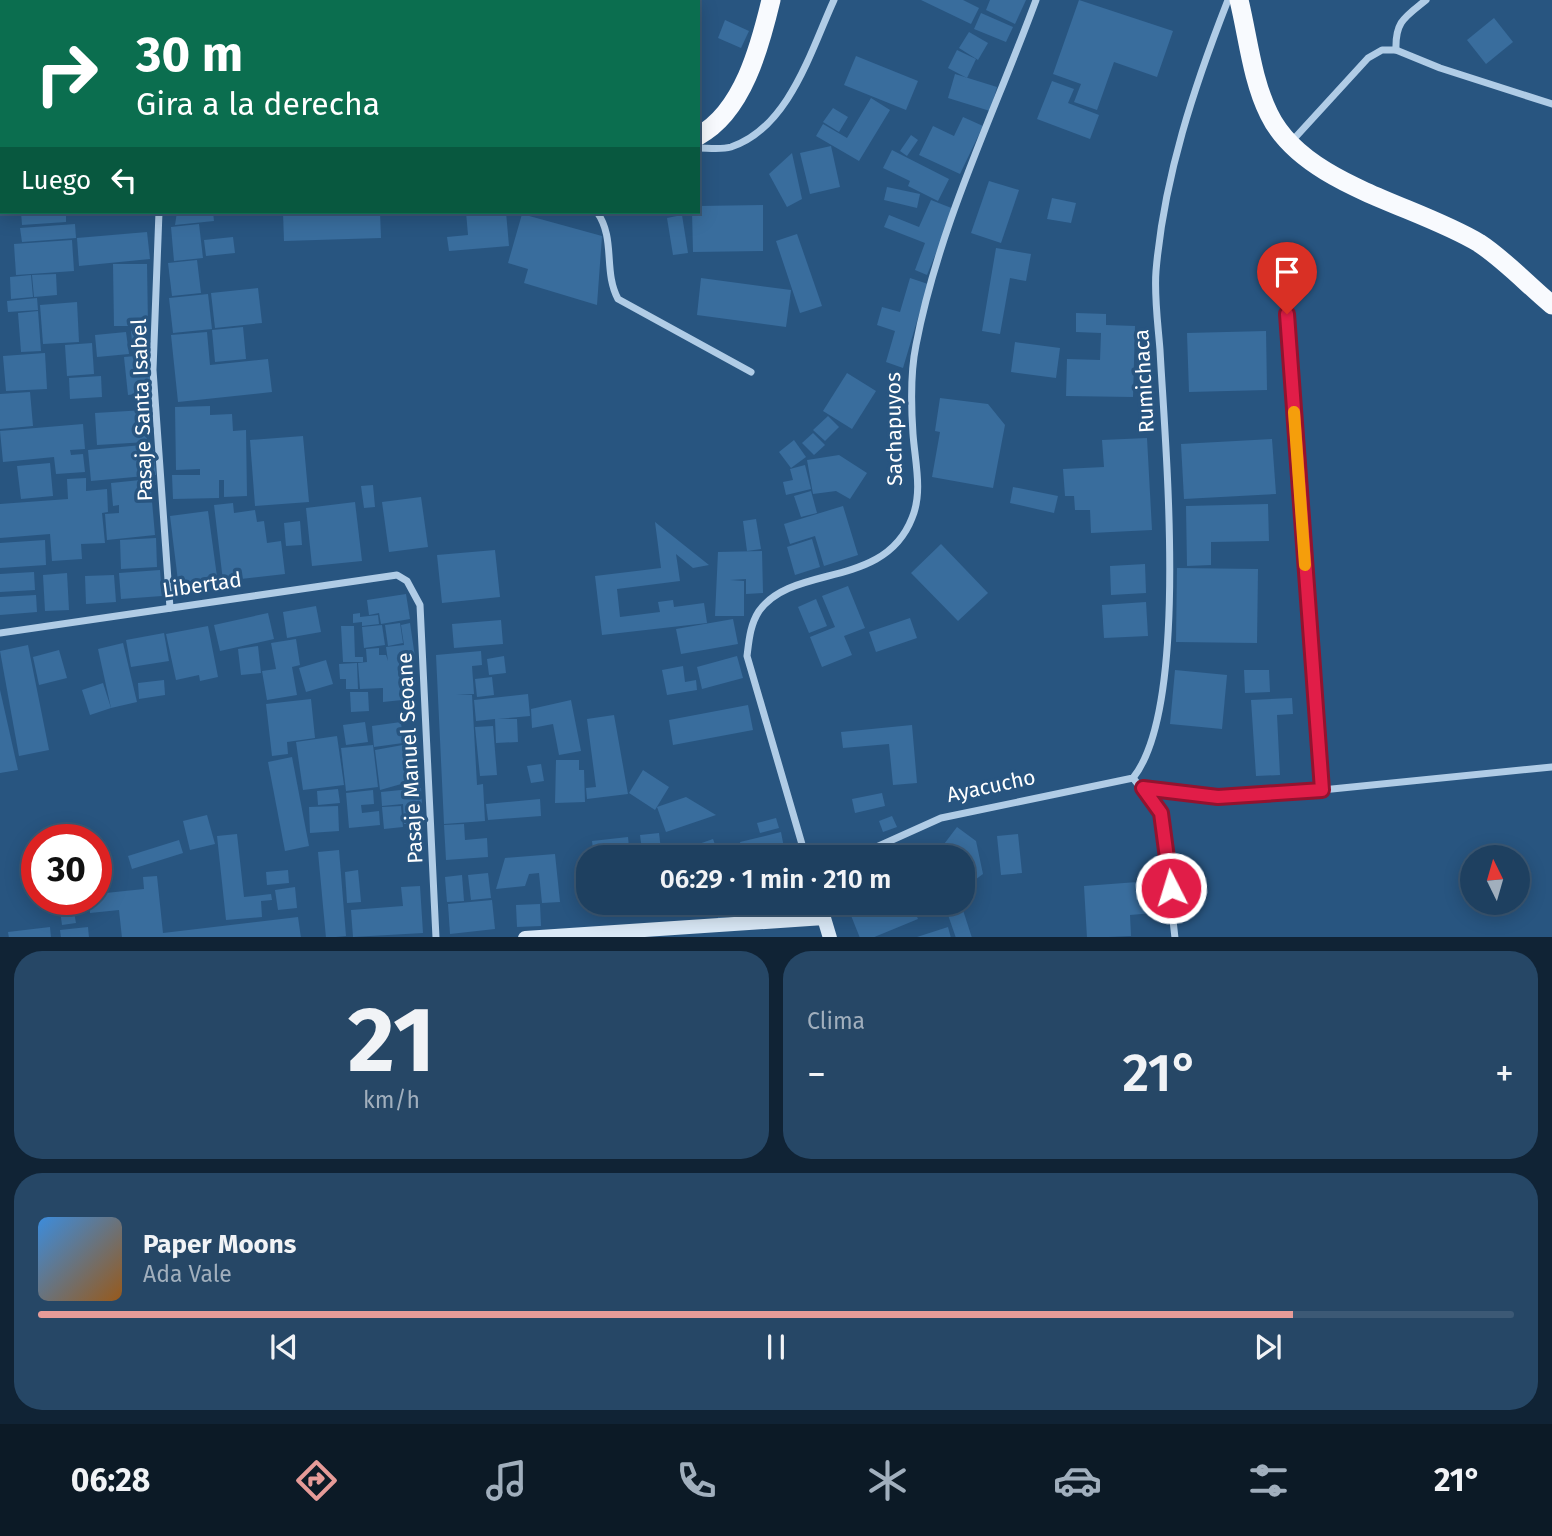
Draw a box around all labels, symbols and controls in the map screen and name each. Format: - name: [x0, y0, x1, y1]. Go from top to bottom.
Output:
- text: 30 m: [136, 25, 243, 84]
- icon: right: [21, 28, 112, 119]
- text: Gira a la derecha: [136, 85, 380, 123]
- icon: left: [105, 161, 143, 199]
- text: Luego: [21, 165, 91, 196]
- pin: [1257, 242, 1317, 314]
- icon: arrive: [1268, 253, 1306, 291]
- street label: Pasaje Santa Isabel: [126, 318, 158, 502]
- street label: Rumichaca: [1128, 328, 1160, 434]
- street label: Sachapuyos: [880, 372, 908, 486]
- street label: Libertad: [161, 567, 243, 603]
- street label: Pasaje Manuel Seoane: [391, 652, 429, 864]
- street label: Ayacucho: [944, 764, 1038, 808]
- speed limit sign: 30: [21, 824, 112, 915]
- north arrow: [1460, 845, 1530, 915]
- map controls: [1460, 845, 1530, 915]
- position arrow: [1134, 851, 1208, 925]
- text: 06:29 · 1 min · 210 m: [660, 864, 891, 895]
- text: 21: [348, 986, 435, 1095]
- text: Clima: [807, 1007, 865, 1035]
- text: 21°: [1122, 1042, 1199, 1105]
- text: −: [807, 1051, 826, 1097]
- text: +: [1495, 1051, 1514, 1097]
- text: km/h: [363, 1086, 420, 1114]
- text: Paper Moons: [143, 1229, 296, 1260]
- text: Ada Vale: [143, 1260, 232, 1288]
- icon: previous: [265, 1328, 303, 1366]
- icon: pause: [757, 1328, 795, 1366]
- icon: next: [1249, 1328, 1287, 1366]
- icon: directions: [292, 1456, 341, 1505]
- icon: music: [482, 1456, 531, 1505]
- icon: phone: [672, 1456, 721, 1505]
- icon: climate: [863, 1456, 912, 1505]
- icon: car: [1053, 1456, 1102, 1505]
- icon: filters: [1244, 1456, 1293, 1505]
- text: 06:28: [71, 1461, 150, 1499]
- text: 21°: [1434, 1461, 1481, 1499]

